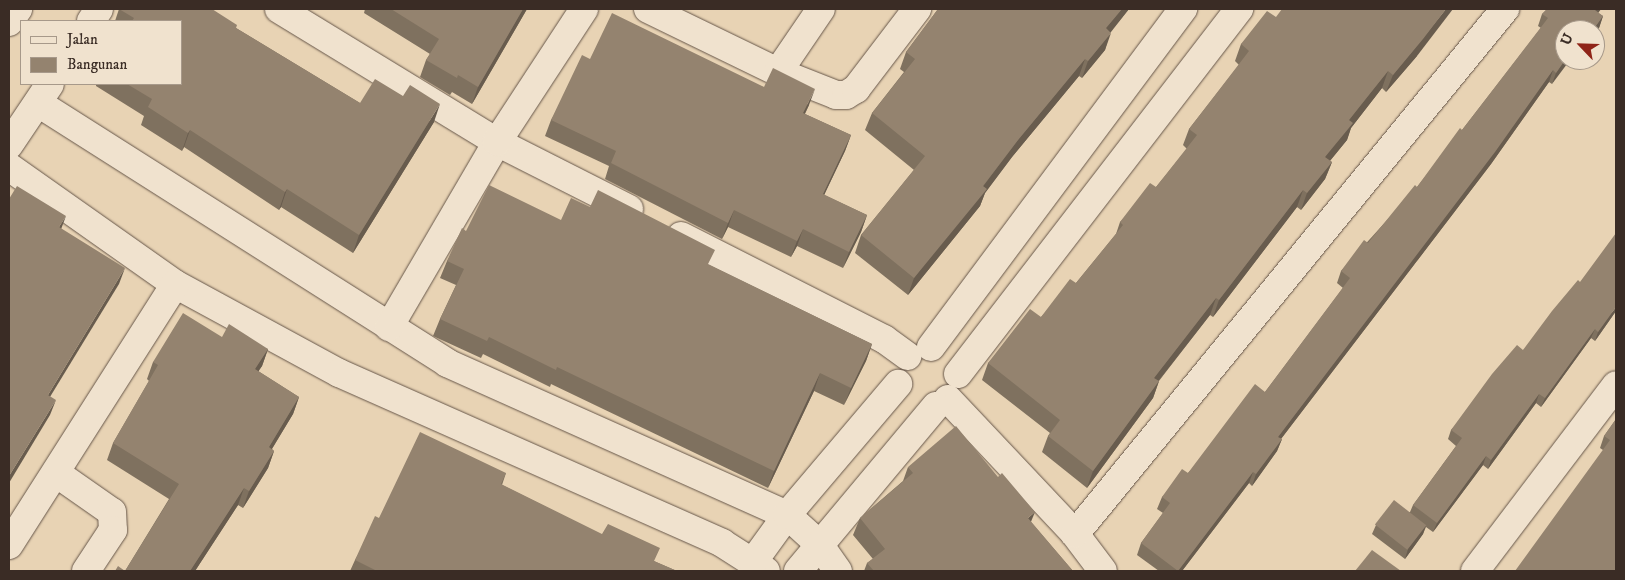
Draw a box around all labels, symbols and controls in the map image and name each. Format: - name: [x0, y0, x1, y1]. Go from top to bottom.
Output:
- legend: [20, 20, 182, 85]
- north arrow: [1555, 20, 1605, 70]
- text: Jalan: [67, 30, 98, 49]
- text: U: [1557, 31, 1578, 48]
- text: Bangunan: [67, 55, 127, 74]

